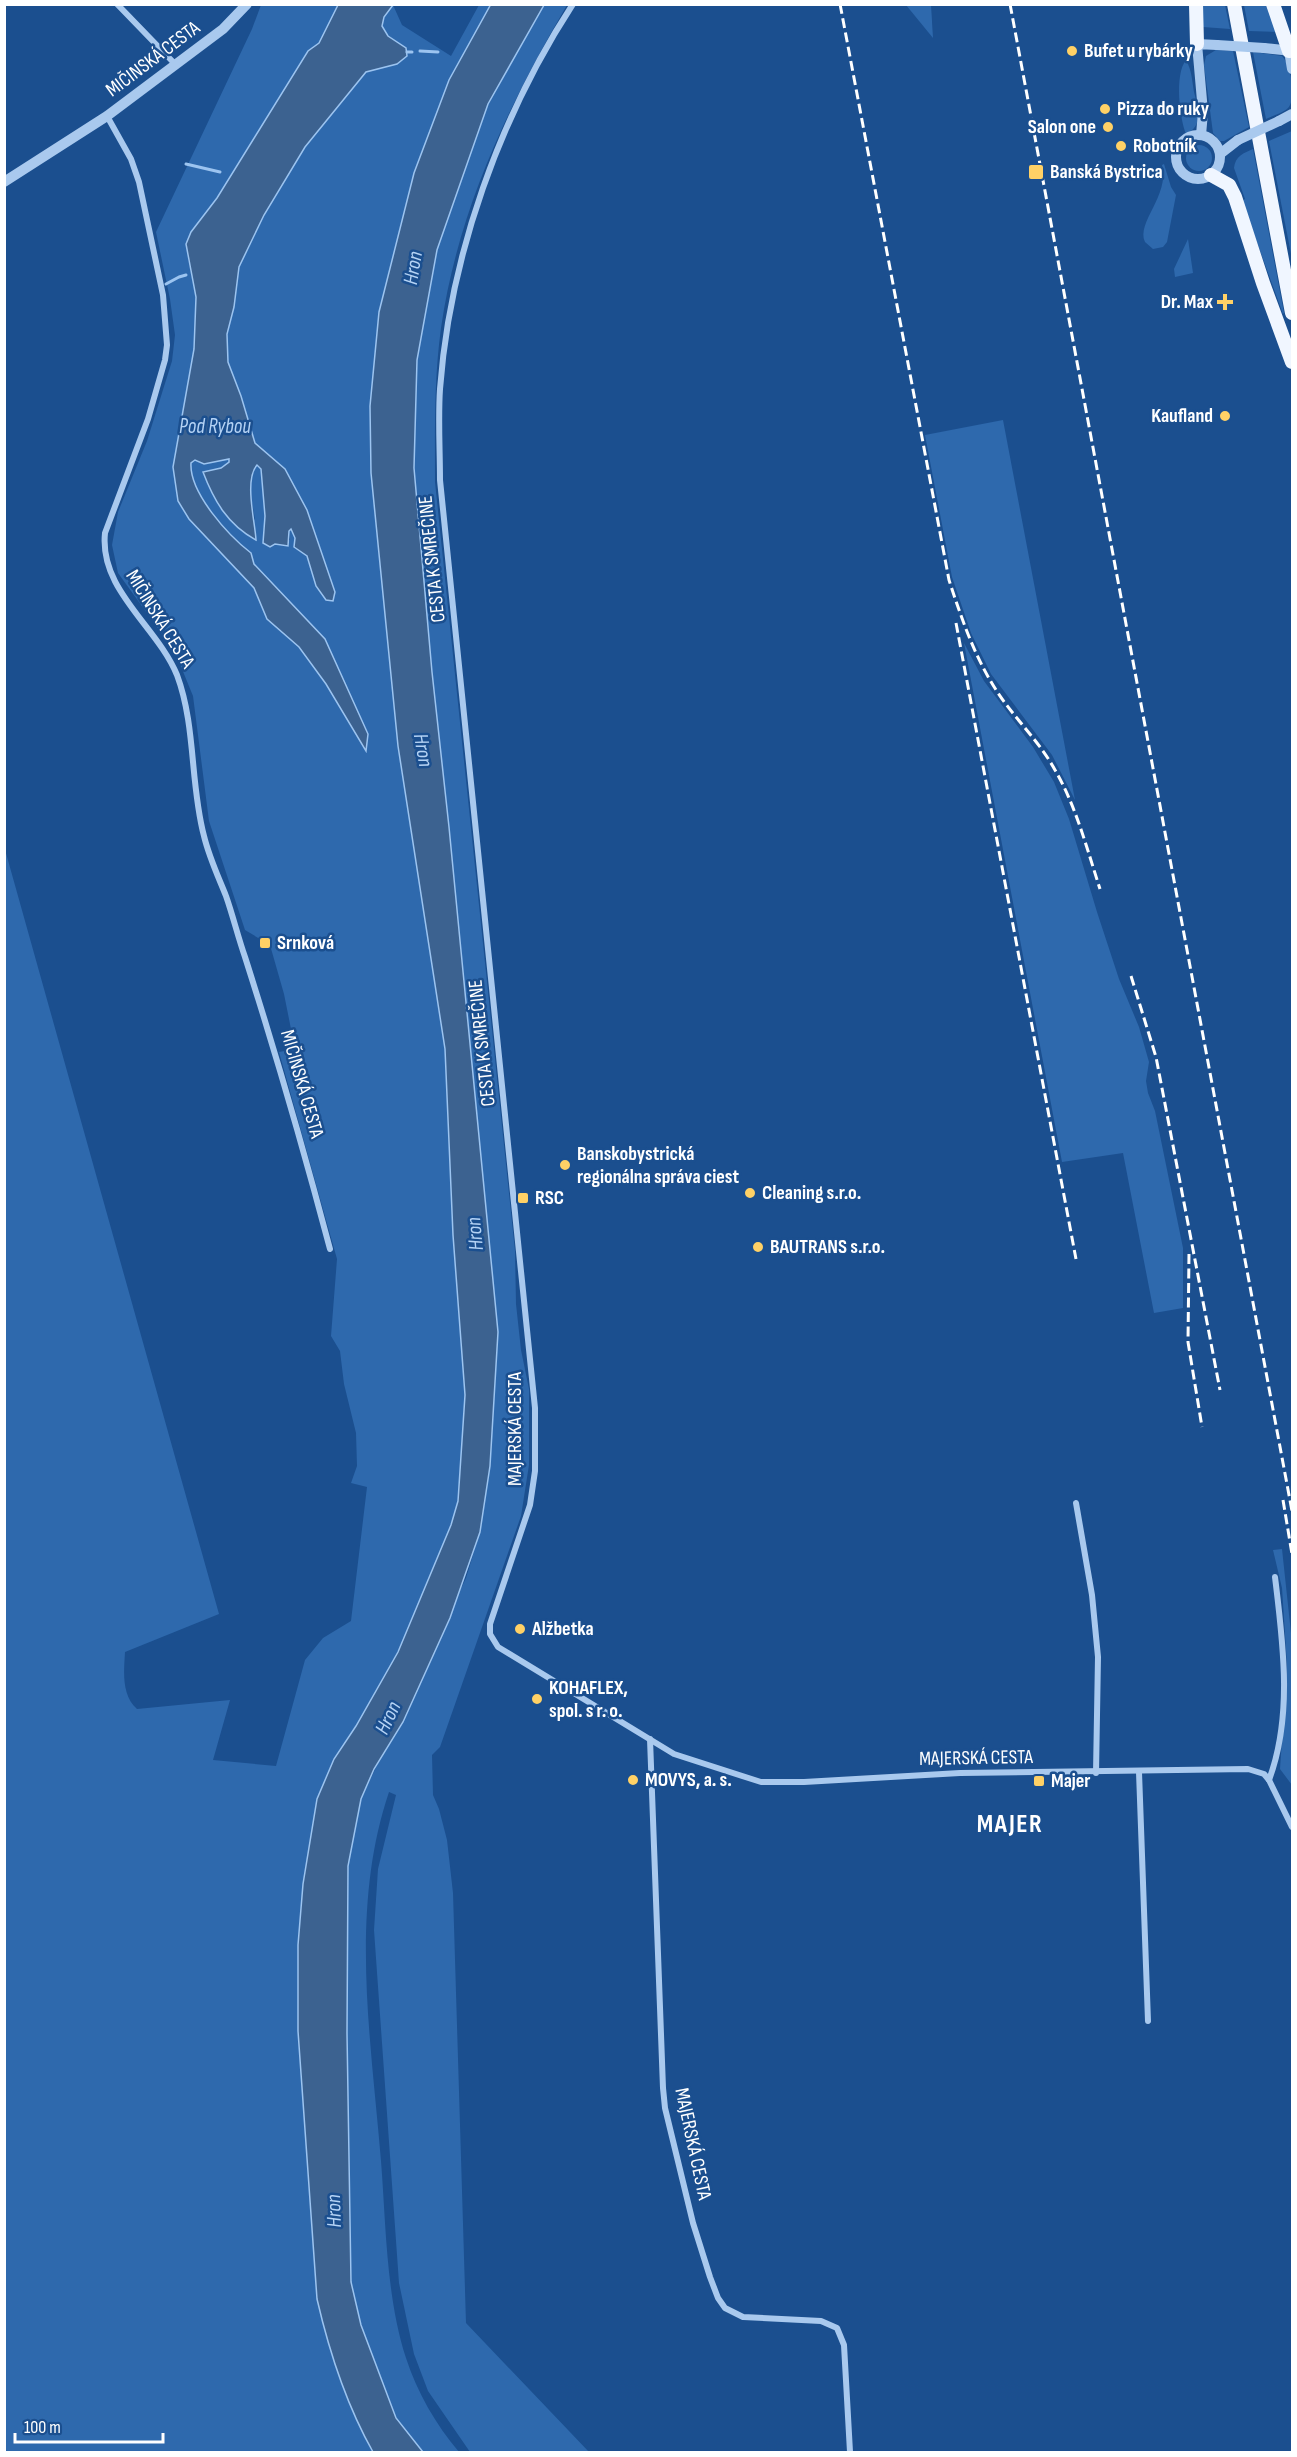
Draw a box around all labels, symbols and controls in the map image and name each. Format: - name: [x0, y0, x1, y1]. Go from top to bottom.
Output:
- street label: MIČINSKÁ CESTA: [101, 16, 205, 102]
- place label: Bufet u rybárky: [1084, 39, 1193, 63]
- marker: Bufet u rybárky: [1065, 44, 1079, 58]
- place label: Pizza do ruky: [1117, 97, 1210, 121]
- marker: Pizza do ruky: [1098, 102, 1112, 116]
- place label: Salon one: [1028, 115, 1096, 139]
- marker: Salon one: [1101, 120, 1115, 134]
- place label: Robotník: [1133, 134, 1197, 158]
- marker: Robotník: [1114, 139, 1128, 153]
- place label: Banská Bystrica: [1050, 160, 1163, 184]
- marker: Banská Bystrica: [1027, 163, 1045, 181]
- water label: Hron: [398, 249, 428, 286]
- place label: Dr. Max: [1161, 290, 1214, 314]
- marker: Dr. Max: [1218, 295, 1232, 309]
- place label: Kaufland: [1151, 404, 1213, 428]
- marker: Kaufland: [1218, 409, 1232, 423]
- water label: Pod Rybou: [179, 414, 251, 439]
- street label: CESTA K SMREČINE: [413, 494, 451, 624]
- street label: MIČINSKÁ CESTA: [120, 565, 200, 673]
- water label: Hron: [408, 731, 438, 769]
- place label: Srnková: [277, 931, 334, 955]
- marker: Srnková: [258, 936, 272, 950]
- street label: CESTA K SMREČINE: [463, 978, 501, 1108]
- street label: MIČINSKÁ CESTA: [275, 1027, 329, 1141]
- place label: Banskobystrická regionálna správa ciest: [577, 1142, 739, 1189]
- marker: Banskobystrická regionálna správa ciest: [558, 1158, 572, 1172]
- place label: Cleaning s.r.o.: [762, 1181, 861, 1205]
- place label: RSC: [535, 1186, 564, 1210]
- marker: Cleaning s.r.o.: [743, 1186, 757, 1200]
- marker: RSC: [516, 1191, 530, 1205]
- water label: Hron: [461, 1216, 489, 1252]
- place label: BAUTRANS s.r.o.: [770, 1235, 885, 1259]
- marker: BAUTRANS s.r.o.: [751, 1240, 765, 1254]
- street label: MAJERSKÁ CESTA: [503, 1372, 527, 1486]
- place label: Alžbetka: [531, 1617, 594, 1641]
- marker: Alžbetka: [513, 1622, 527, 1636]
- place label: KOHAFLEX, spol. s r. o.: [549, 1676, 628, 1723]
- marker: KOHAFLEX, spol. s r. o.: [530, 1692, 544, 1706]
- water label: Hron: [370, 1697, 406, 1738]
- street label: MAJERSKÁ CESTA: [919, 1745, 1034, 1771]
- place label: MOVYS, a. s.: [645, 1768, 732, 1792]
- place label: Majer: [1051, 1769, 1091, 1793]
- marker: MOVYS, a. s.: [626, 1773, 640, 1787]
- marker: Majer: [1032, 1774, 1046, 1788]
- district label: MAJER: [977, 1809, 1043, 1840]
- street label: MAJERSKÁ CESTA: [669, 2086, 717, 2203]
- water label: Hron: [321, 2194, 347, 2228]
- scale bar: [15, 2406, 164, 2444]
- text: 100 m: [24, 2417, 61, 2438]

